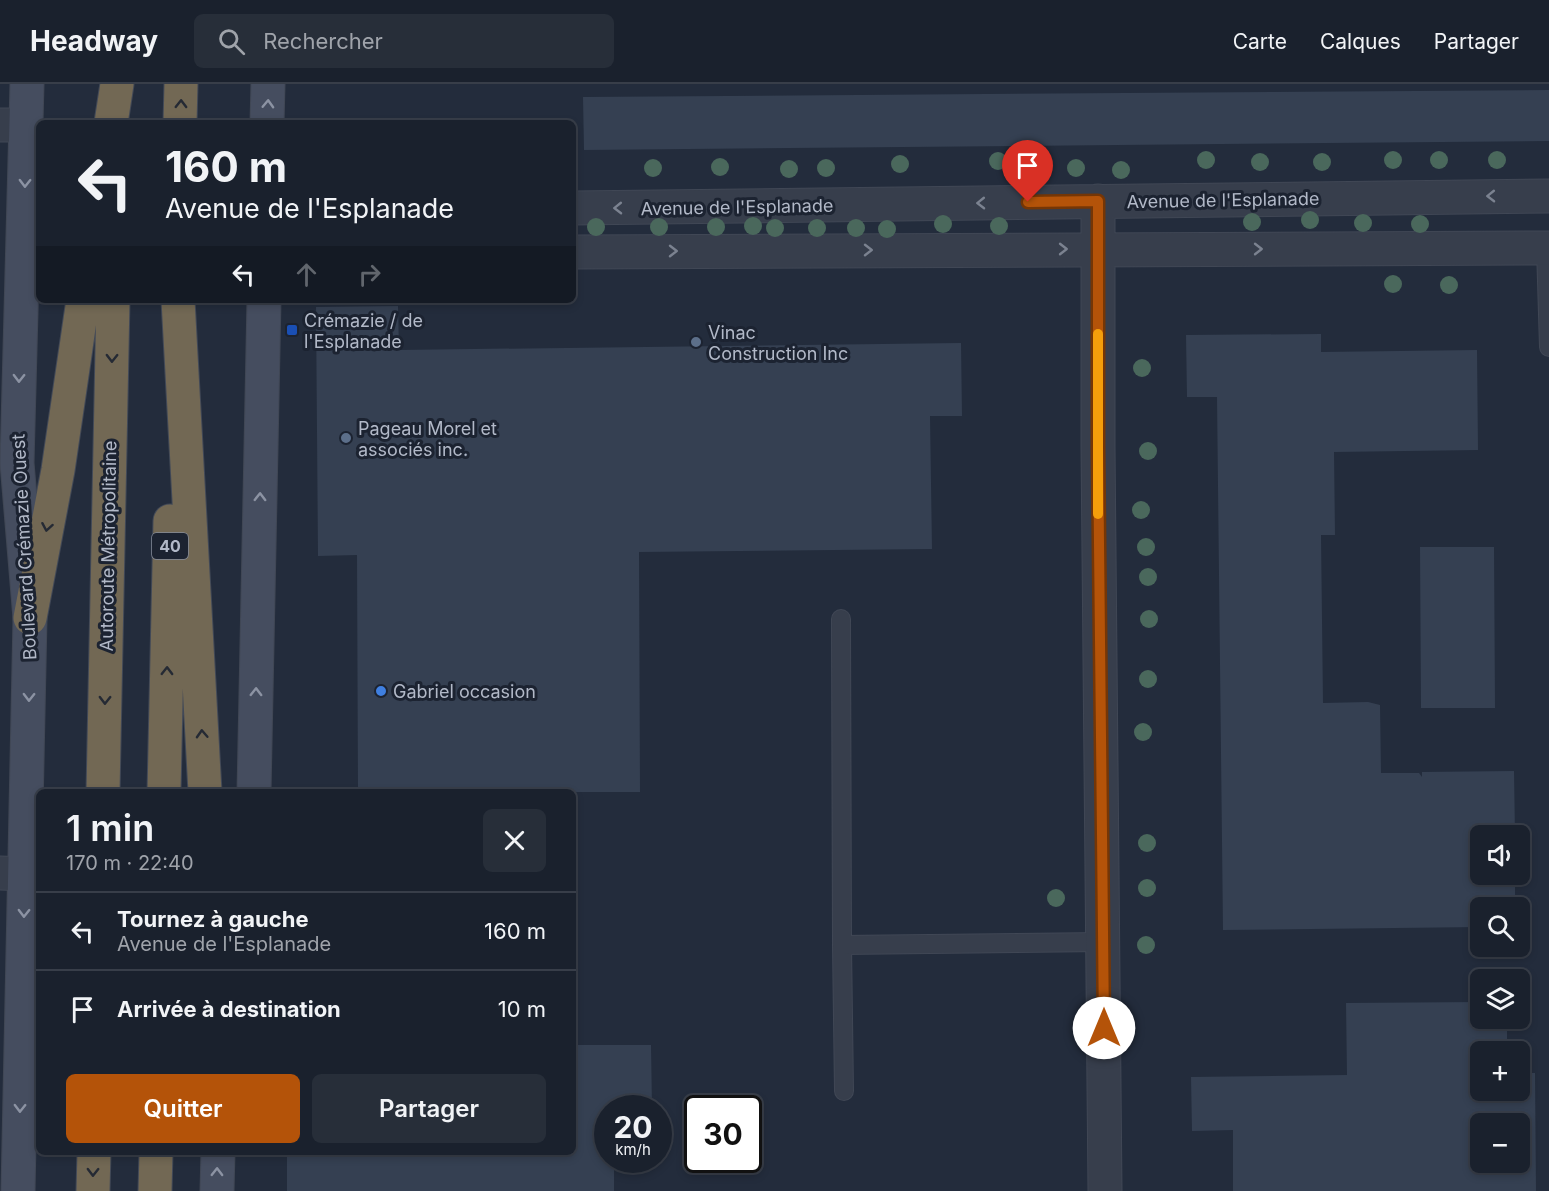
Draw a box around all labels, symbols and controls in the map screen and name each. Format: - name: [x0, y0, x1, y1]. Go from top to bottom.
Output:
- search box: [194, 14, 614, 68]
- text: Headway: [30, 24, 158, 58]
- icon: search: [215, 25, 248, 58]
- text: Rechercher: [263, 28, 383, 54]
- text: Carte: [1233, 29, 1287, 54]
- text: Calques: [1320, 29, 1401, 54]
- text: Partager: [1434, 29, 1519, 54]
- one-way arrow: [174, 99, 187, 108]
- one-way arrow: [261, 99, 274, 108]
- pin: [1002, 140, 1053, 202]
- text: 160 m: [165, 141, 287, 192]
- icon: left: [66, 144, 144, 222]
- icon: arrive: [1011, 149, 1044, 182]
- one-way arrow: [19, 179, 32, 188]
- street label: Avenue de l'Esplanade: [1126, 188, 1320, 212]
- one-way arrow: [1486, 190, 1495, 203]
- text: Avenue de l'Esplanade: [165, 192, 454, 225]
- street label: Avenue de l'Esplanade: [640, 195, 834, 219]
- one-way arrow: [976, 197, 985, 209]
- one-way arrow: [613, 202, 622, 214]
- one-way arrow: [1059, 243, 1068, 255]
- one-way arrow: [1254, 243, 1263, 255]
- one-way arrow: [864, 244, 873, 256]
- one-way arrow: [669, 245, 678, 257]
- icon: left: [227, 258, 260, 291]
- icon: ahead: [290, 258, 323, 291]
- icon: right: [353, 258, 386, 291]
- place label: Crémazie / de l'Esplanade: [304, 310, 423, 352]
- place label: Vinac Construction Inc: [708, 322, 848, 364]
- marker: Crémazie / de l'Esplanade: [285, 323, 299, 337]
- marker: Vinac Construction Inc: [689, 335, 703, 349]
- one-way arrow: [106, 354, 118, 363]
- one-way arrow: [13, 374, 26, 383]
- place label: Pageau Morel et associés inc.: [358, 418, 497, 460]
- marker: Pageau Morel et associés inc.: [339, 431, 353, 445]
- street label: Boulevard Crémazie Ouest: [8, 433, 40, 661]
- street label: Autoroute Métropolitaine: [96, 440, 120, 652]
- one-way arrow: [254, 492, 266, 501]
- one-way arrow: [41, 522, 54, 532]
- road number: 40: [152, 533, 188, 559]
- one-way arrow: [161, 666, 173, 675]
- place label: Gabriel occasion: [393, 681, 536, 702]
- marker: Gabriel occasion: [374, 684, 388, 698]
- one-way arrow: [250, 687, 262, 696]
- one-way arrow: [22, 693, 35, 702]
- one-way arrow: [98, 696, 111, 705]
- one-way arrow: [195, 729, 208, 738]
- text: 1 min: [66, 806, 154, 850]
- button: close: [483, 809, 546, 872]
- map controls: [1470, 825, 1530, 1173]
- button: sound: [1470, 825, 1530, 885]
- text: 170 m · 22:40: [66, 851, 194, 875]
- button: search: [1470, 897, 1530, 957]
- text: Tournez à gauche: [117, 906, 309, 932]
- one-way arrow: [18, 909, 30, 918]
- icon: left: [66, 915, 99, 948]
- text: 160 m: [484, 918, 546, 944]
- text: Avenue de l'Esplanade: [117, 932, 331, 956]
- button: layers: [1470, 969, 1530, 1029]
- icon: arrive: [66, 993, 99, 1026]
- text: Arrivée à destination: [117, 996, 341, 1022]
- text: 10 m: [498, 996, 546, 1022]
- position arrow: [1072, 996, 1136, 1060]
- button: +: [1470, 1041, 1530, 1101]
- button: Quitter: [66, 1074, 300, 1143]
- button: Partager: [312, 1074, 546, 1143]
- speed limit sign: 30: [684, 1095, 762, 1173]
- one-way arrow: [14, 1104, 26, 1113]
- text: 20: [613, 1109, 653, 1145]
- button: −: [1470, 1113, 1530, 1173]
- text: km/h: [615, 1140, 651, 1159]
- one-way arrow: [87, 1167, 100, 1176]
- one-way arrow: [211, 1167, 224, 1176]

